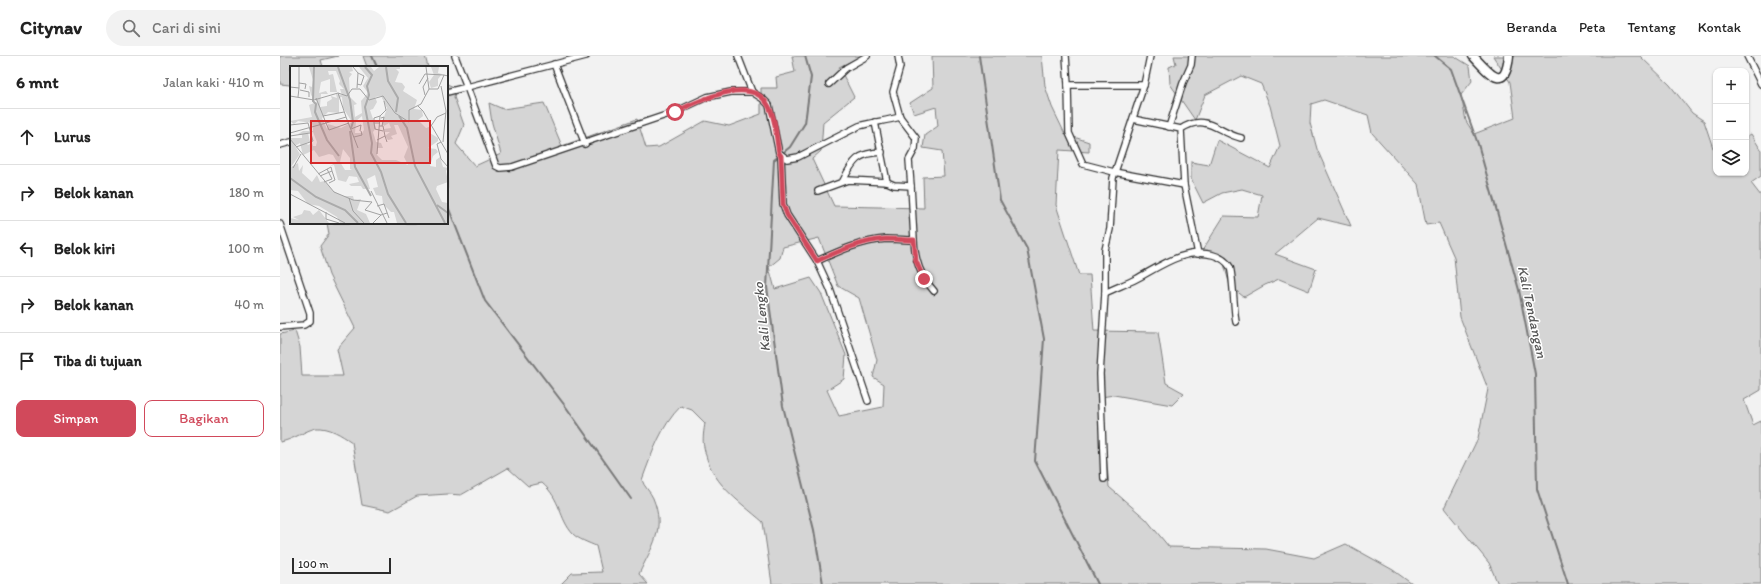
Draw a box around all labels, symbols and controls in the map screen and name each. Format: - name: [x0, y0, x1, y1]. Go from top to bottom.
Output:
- search box: [106, 10, 386, 46]
- text: Citynav: [20, 16, 82, 39]
- icon: search: [120, 17, 142, 39]
- text: Cari di sini: [152, 19, 221, 37]
- text: Beranda: [1506, 19, 1557, 36]
- text: Peta: [1579, 19, 1605, 36]
- text: Tentang: [1627, 19, 1676, 36]
- text: Kontak: [1698, 19, 1741, 36]
- inset map: [290, 66, 448, 224]
- map controls: [1713, 68, 1749, 176]
- button: +: [1713, 68, 1749, 104]
- text: 6 mnt: [16, 72, 59, 92]
- text: Jalan kaki · 410 m: [163, 75, 264, 90]
- route start: [666, 103, 684, 121]
- button: −: [1713, 104, 1749, 140]
- icon: ahead: [16, 126, 38, 148]
- text: Lurus: [54, 128, 91, 146]
- text: 90 m: [235, 129, 264, 144]
- button: layers: [1713, 140, 1749, 176]
- icon: right: [16, 182, 38, 204]
- text: Belok kanan: [54, 184, 134, 202]
- text: 180 m: [229, 185, 264, 200]
- icon: left: [16, 238, 38, 260]
- text: Belok kiri: [54, 240, 115, 258]
- text: 100 m: [228, 241, 264, 256]
- water label: Kali Tendangan: [1514, 264, 1550, 361]
- route end: [915, 270, 933, 288]
- water label: Kali Lengko: [750, 281, 774, 353]
- icon: right: [16, 294, 38, 316]
- text: Belok kanan: [54, 296, 134, 314]
- text: 40 m: [234, 297, 264, 312]
- icon: arrive: [16, 350, 38, 372]
- text: Tiba di tujuan: [54, 352, 142, 370]
- button: Simpan: [16, 400, 136, 437]
- button: Bagikan: [144, 400, 264, 437]
- scale bar: [292, 556, 391, 575]
- text: 100 m: [298, 558, 328, 571]

